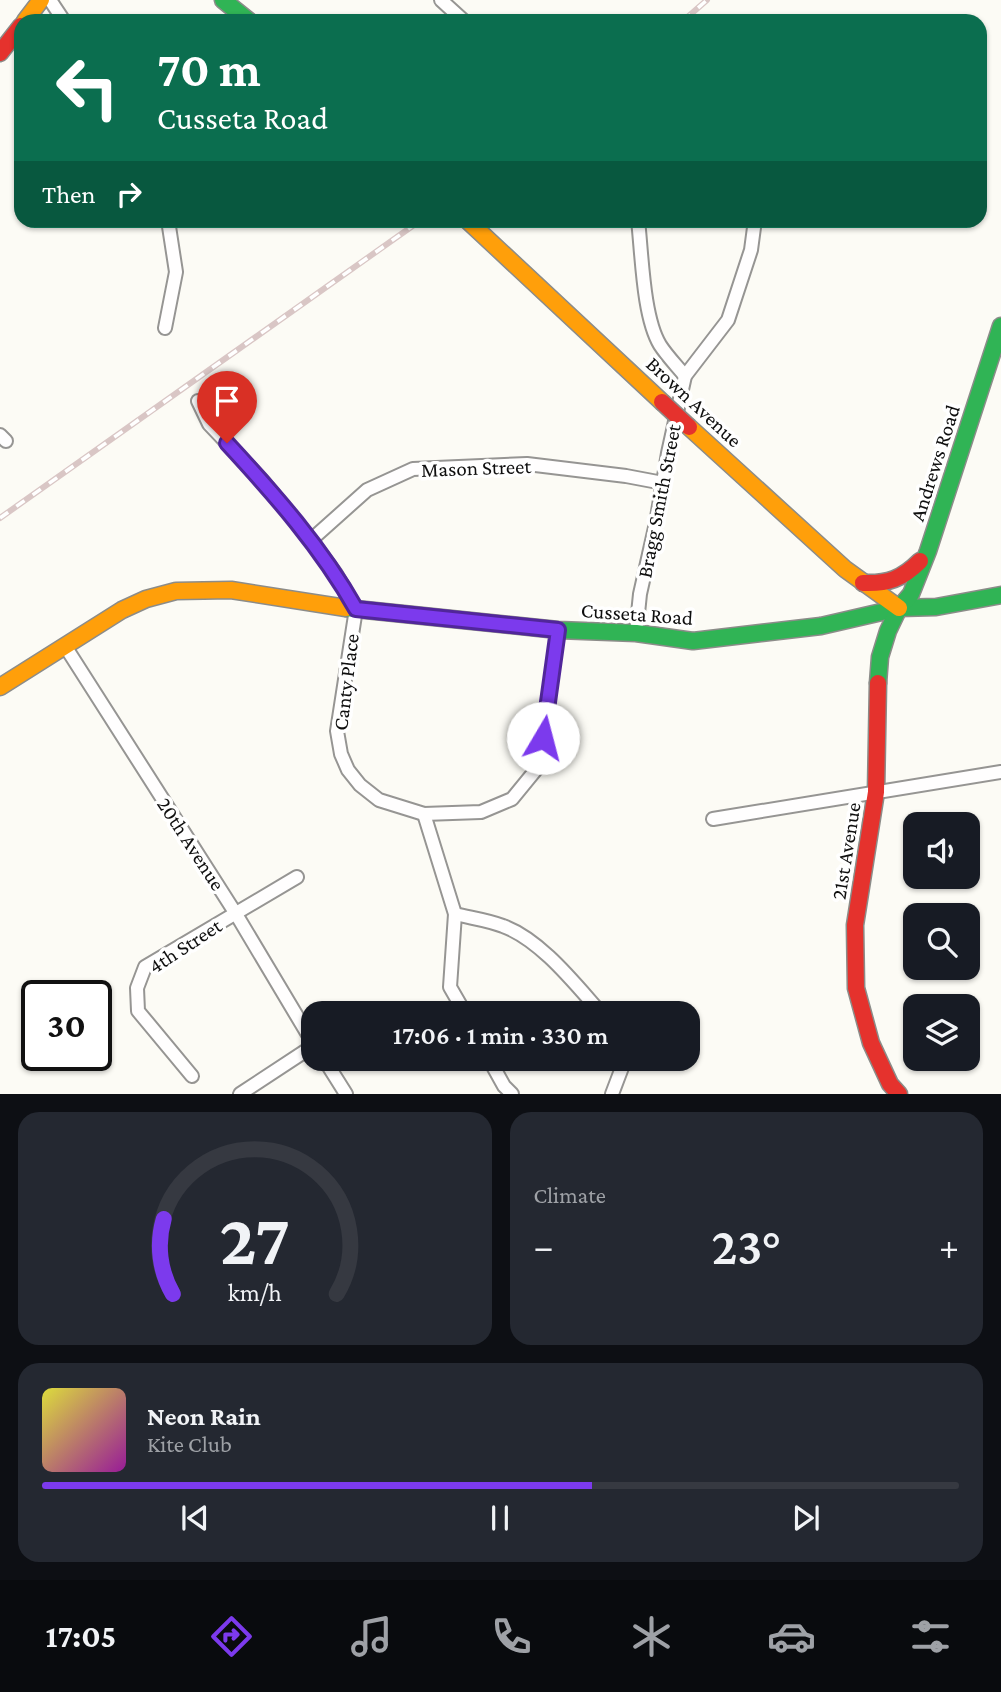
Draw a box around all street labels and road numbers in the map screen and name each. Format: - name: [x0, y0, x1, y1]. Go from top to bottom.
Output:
- street label: Brown Avenue: [641, 352, 747, 452]
- street label: Andrews Road: [905, 402, 965, 524]
- street label: Bragg Smith Street: [632, 421, 686, 580]
- street label: Mason Street: [420, 454, 533, 482]
- street label: Cusseta Road: [580, 598, 694, 630]
- street label: Canty Place: [328, 632, 364, 732]
- street label: 20th Avenue: [152, 793, 230, 895]
- street label: 21st Avenue: [826, 801, 866, 901]
- street label: 4th Street: [144, 913, 227, 978]

